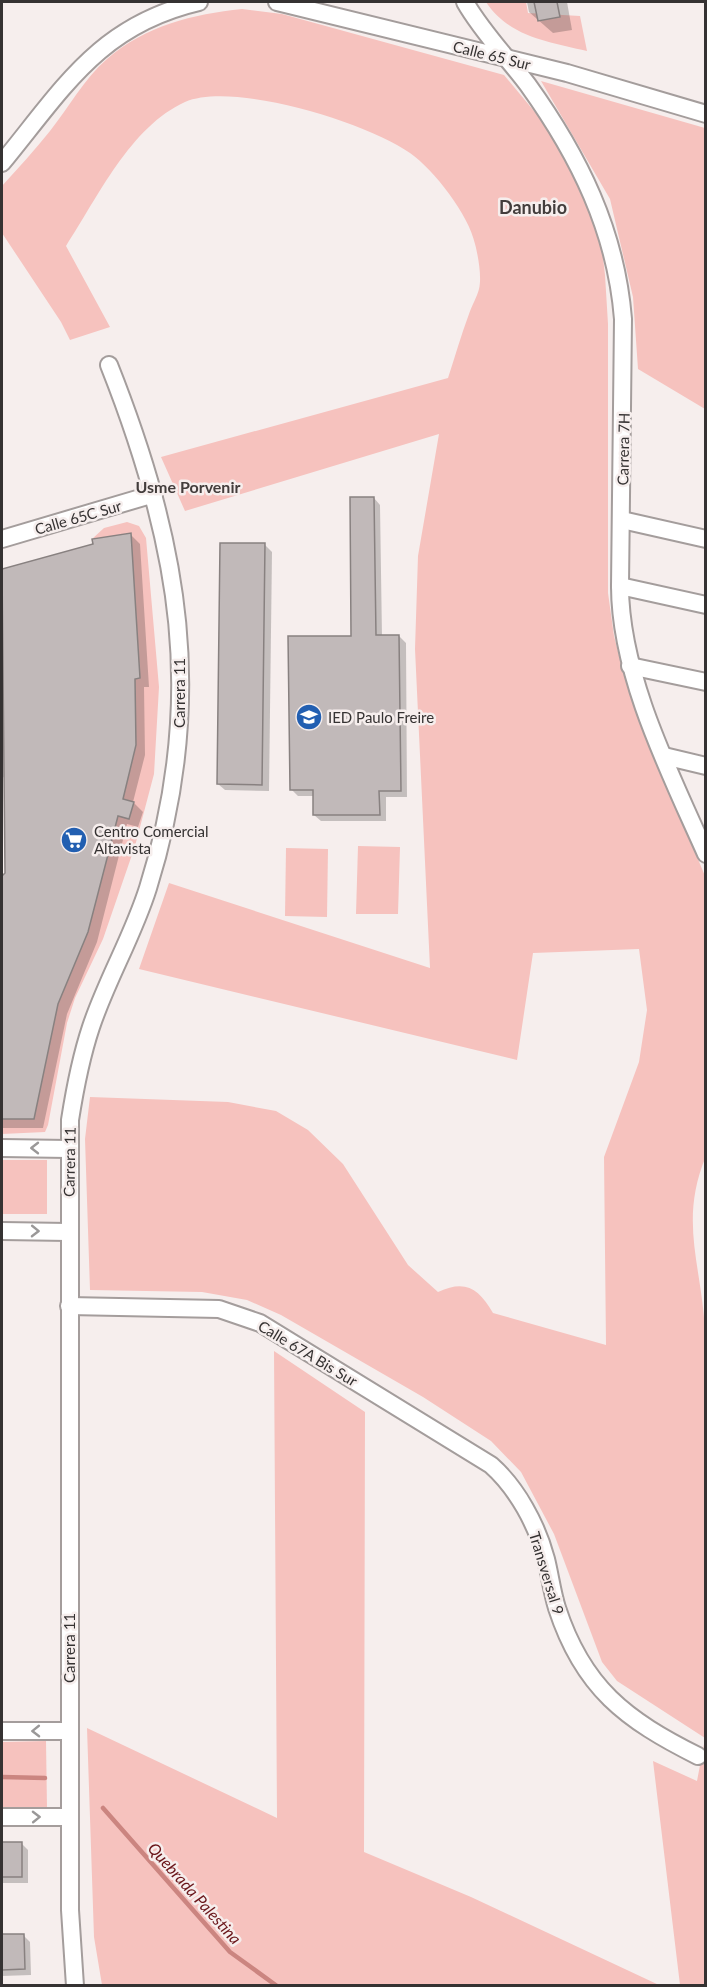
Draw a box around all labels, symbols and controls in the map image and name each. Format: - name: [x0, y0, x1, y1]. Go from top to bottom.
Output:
- street label: Calle 65 Sur: [451, 37, 533, 73]
- district label: Danubio: [499, 196, 567, 218]
- street label: Carrera 7H: [613, 412, 633, 486]
- district label: Usme Porvenir: [136, 477, 240, 496]
- street label: Calle 65C Sur: [33, 496, 124, 538]
- street label: Carrera 11: [170, 658, 188, 728]
- school or university icon: IED Paulo Freire: [294, 702, 324, 732]
- place label: IED Paulo Freire: [328, 708, 434, 726]
- place label: Centro Comercial Altavista: [94, 822, 208, 857]
- supermarket icon: Centro Comercial Altavista: [59, 825, 89, 855]
- street label: Carrera 11: [59, 1127, 79, 1197]
- one-way arrow: [30, 1142, 39, 1154]
- one-way arrow: [30, 1225, 39, 1238]
- street label: Calle 67A Bis Sur: [255, 1316, 361, 1390]
- street label: Transversal 9: [526, 1529, 568, 1617]
- street label: Carrera 11: [60, 1613, 78, 1683]
- one-way arrow: [31, 1725, 40, 1737]
- one-way arrow: [31, 1811, 40, 1823]
- water label: Quebrada Palestina: [144, 1838, 246, 1948]

